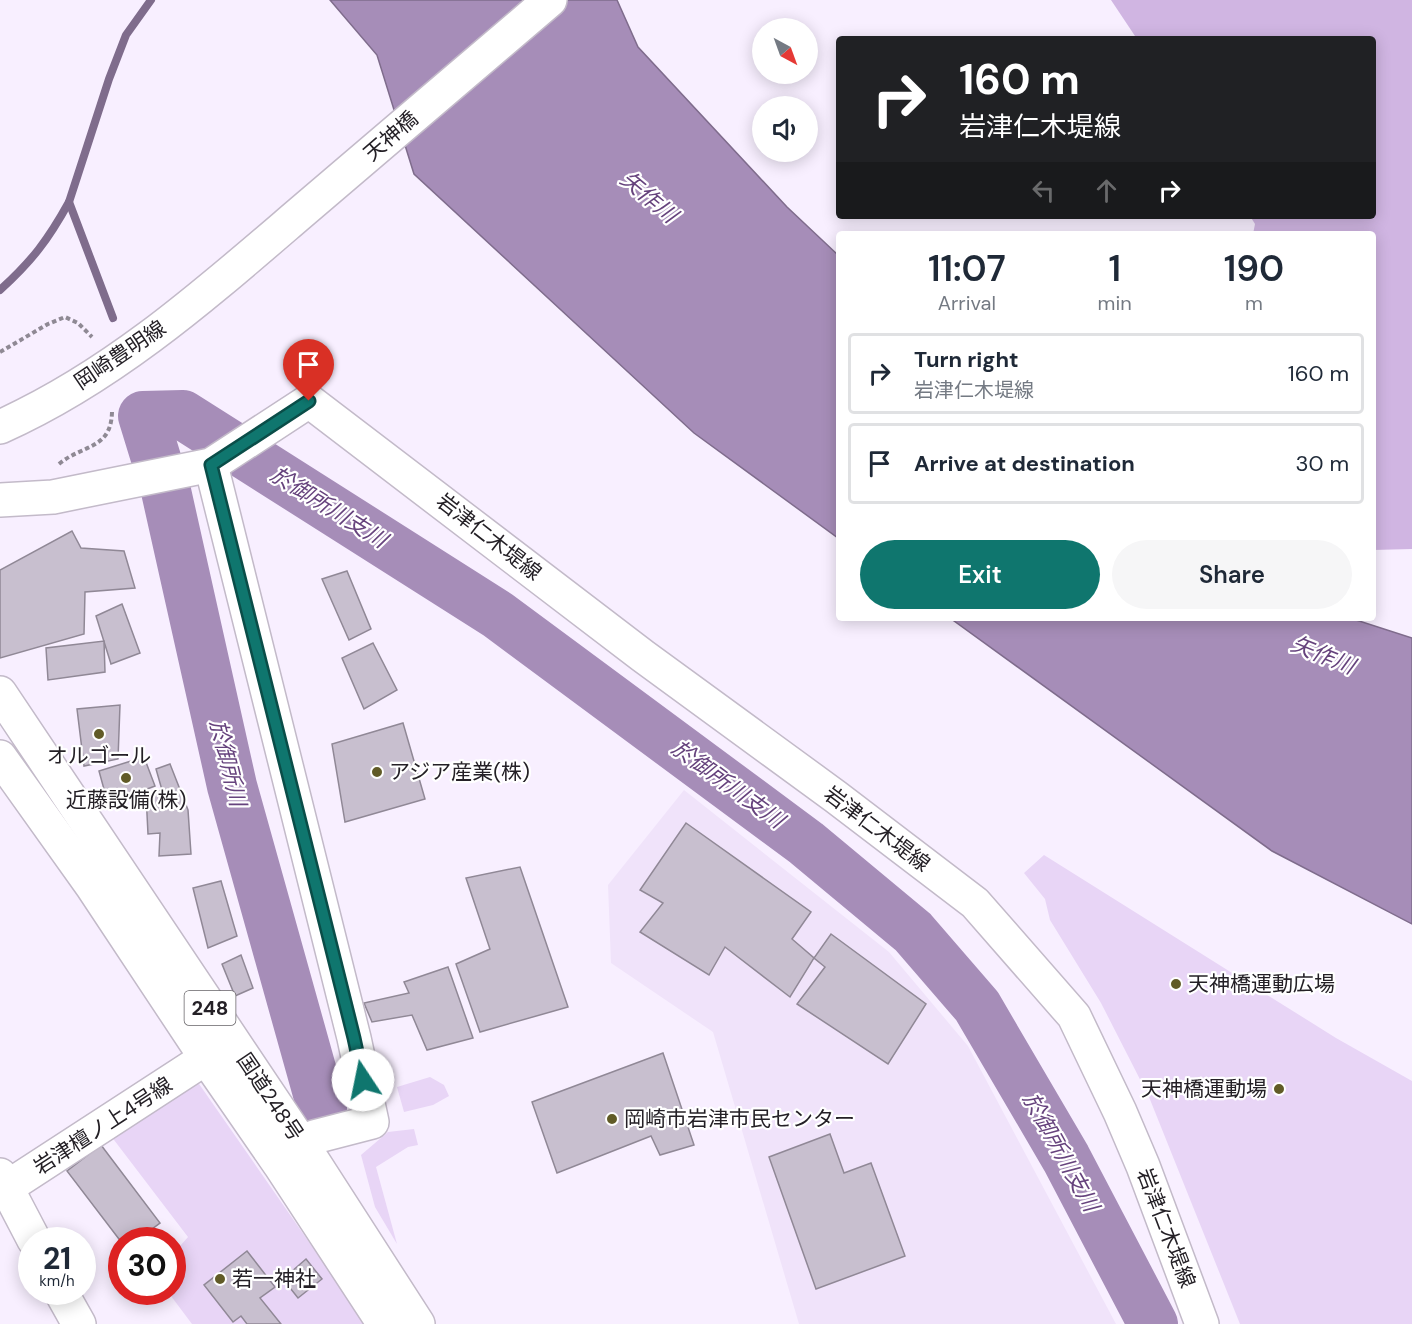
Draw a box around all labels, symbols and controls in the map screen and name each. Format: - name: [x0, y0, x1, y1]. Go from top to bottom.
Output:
- north arrow: [752, 18, 818, 84]
- map controls: [752, 18, 818, 162]
- text: 160 m: [959, 52, 1080, 107]
- icon: right: [860, 60, 938, 138]
- button: sound: [752, 96, 818, 162]
- street label: 天神橋: [358, 105, 424, 167]
- text: 岩津仁木堤線: [959, 109, 1121, 144]
- water label: 矢作川: [614, 165, 685, 231]
- icon: left: [1027, 174, 1060, 207]
- icon: ahead: [1090, 174, 1123, 207]
- icon: right: [1153, 174, 1186, 207]
- text: 11:07: [928, 245, 1006, 292]
- text: 1: [1108, 245, 1121, 292]
- text: 190: [1224, 245, 1284, 292]
- text: Arrival: [938, 290, 996, 316]
- text: min: [1098, 290, 1132, 316]
- text: m: [1245, 290, 1263, 316]
- street label: 岡崎豊明線: [69, 314, 171, 396]
- pin: [283, 339, 334, 401]
- text: Turn right: [914, 345, 1019, 374]
- icon: arrive: [292, 348, 325, 381]
- icon: right: [863, 357, 896, 390]
- text: 160 m: [1288, 359, 1349, 388]
- text: 岩津仁木堤線: [914, 377, 1034, 403]
- icon: arrive: [863, 447, 896, 480]
- text: Arrive at destination: [914, 449, 1135, 478]
- text: 30 m: [1295, 449, 1349, 478]
- water label: 於御所川支川: [265, 460, 394, 555]
- street label: 岩津仁木堤線: [431, 487, 547, 587]
- button: Exit: [860, 540, 1100, 609]
- button: Share: [1112, 540, 1352, 609]
- water label: 矢作川: [1287, 629, 1361, 682]
- water label: 於御所川: [203, 717, 253, 811]
- marker: オルゴール: [92, 727, 106, 741]
- water label: 於御所川支川: [666, 733, 792, 836]
- place label: オルゴール: [47, 742, 151, 770]
- place label: アジア産業(株): [389, 758, 530, 786]
- marker: アジア産業(株): [370, 765, 384, 779]
- marker: 近藤設備(株): [119, 771, 133, 785]
- street label: 岩津仁木堤線: [818, 780, 936, 878]
- place label: 近藤設備(株): [66, 786, 186, 814]
- place label: 天神橋運動広場: [1188, 970, 1335, 998]
- marker: 天神橋運動広場: [1169, 977, 1183, 991]
- road number: 248: [184, 991, 236, 1025]
- street label: 国道248号: [230, 1048, 310, 1146]
- position arrow: [331, 1048, 395, 1112]
- street label: 岩津檀ノ上4号線: [28, 1071, 178, 1181]
- place label: 天神橋運動場: [1141, 1075, 1267, 1103]
- marker: 天神橋運動場: [1272, 1082, 1286, 1096]
- water label: 於御所川支川: [1016, 1087, 1107, 1218]
- place label: 岡崎市岩津市民センター: [624, 1105, 855, 1133]
- marker: 岡崎市岩津市民センター: [605, 1112, 619, 1126]
- street label: 岩津仁木堤線: [1130, 1164, 1202, 1292]
- speed limit sign: 30: [108, 1227, 186, 1305]
- text: 21: [43, 1239, 71, 1278]
- place label: 若一神社: [232, 1265, 316, 1293]
- text: km/h: [39, 1271, 75, 1291]
- marker: 若一神社: [213, 1272, 227, 1286]

